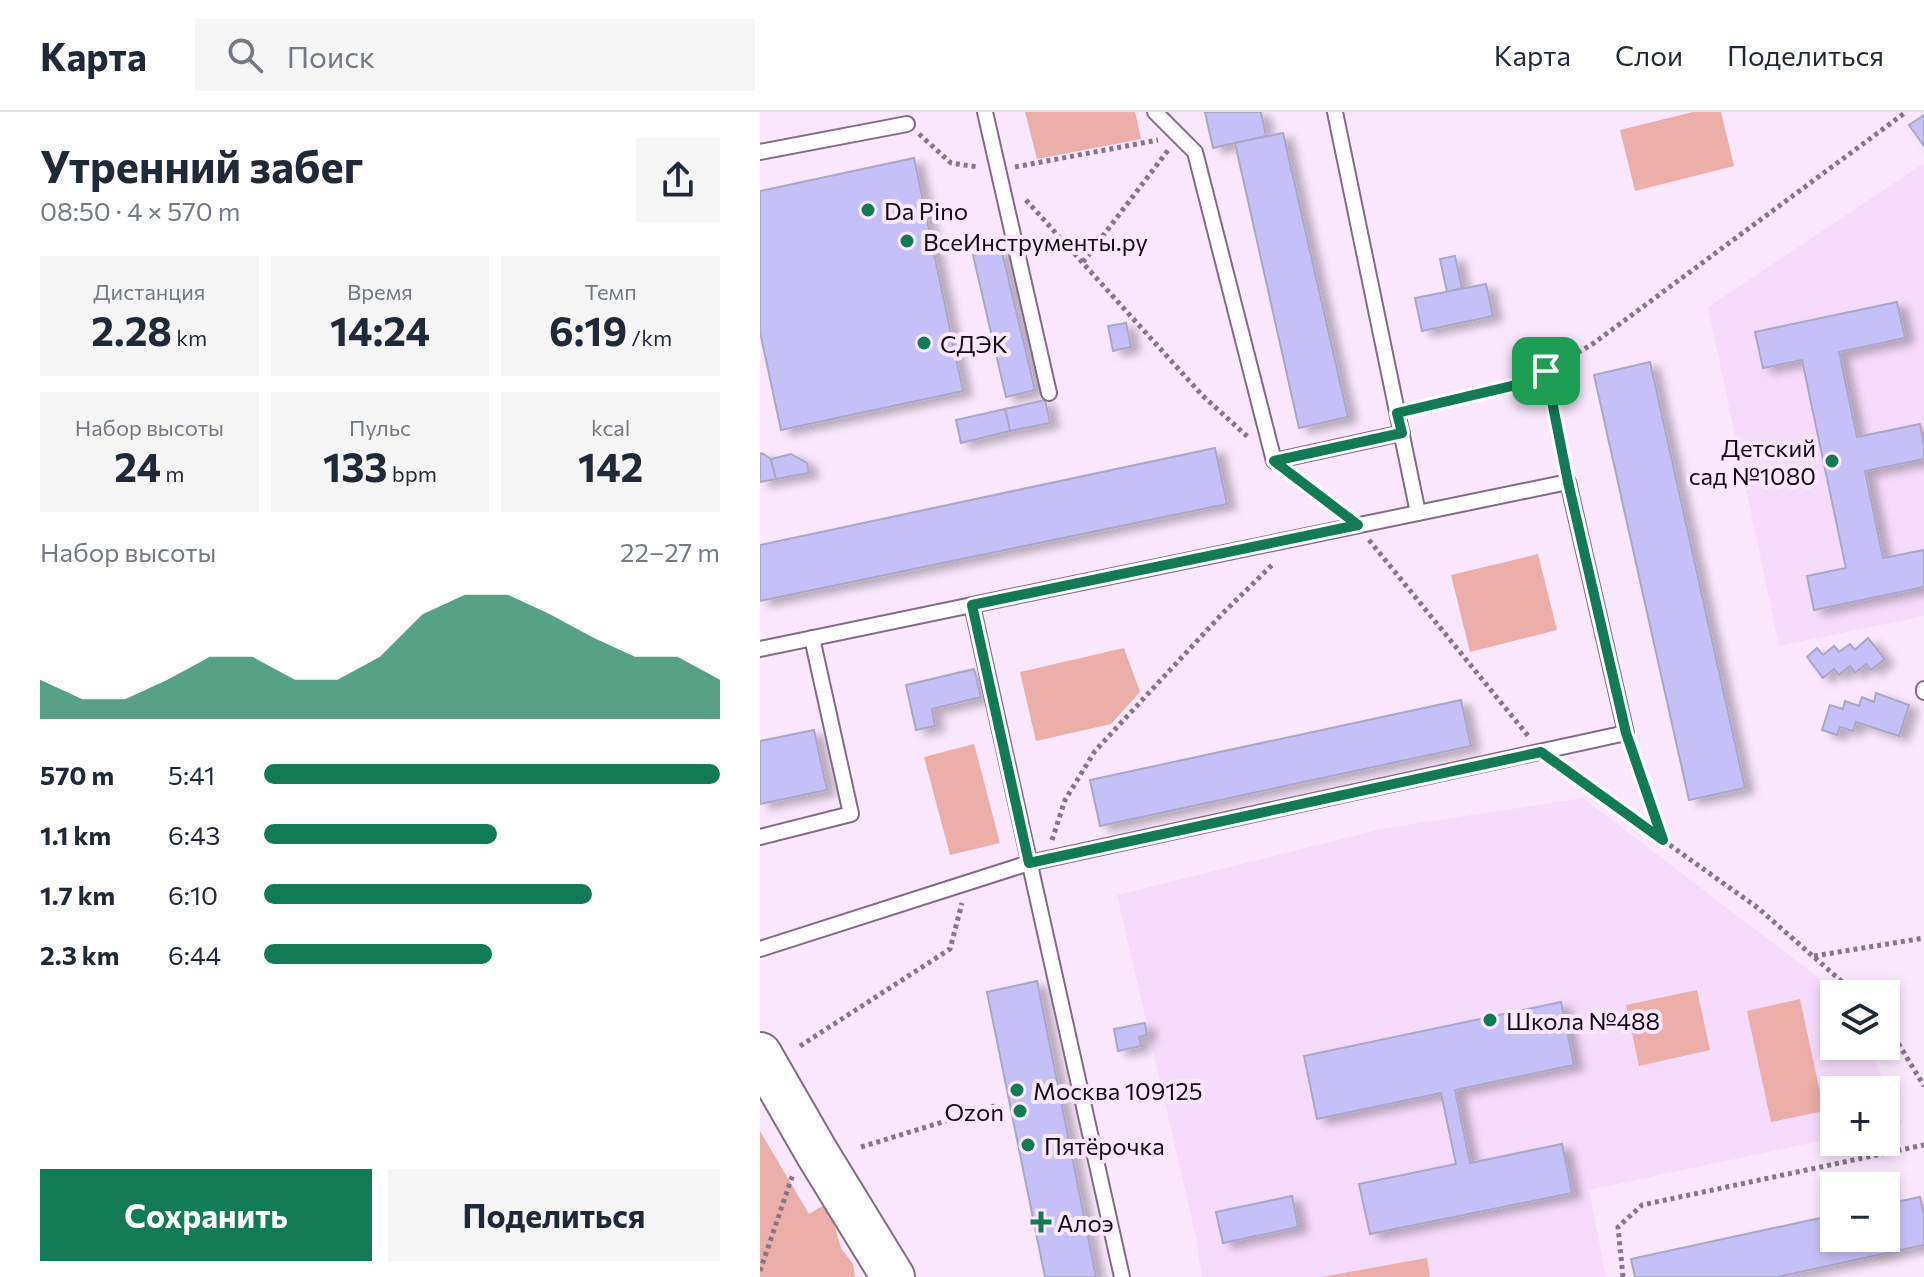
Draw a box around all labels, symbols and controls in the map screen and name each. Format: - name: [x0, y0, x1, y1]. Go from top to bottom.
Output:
- search box: [195, 19, 755, 91]
- text: Карта: [40, 32, 147, 79]
- icon: search: [223, 33, 267, 77]
- text: Поиск: [287, 37, 375, 74]
- text: Карта: [1494, 38, 1571, 72]
- text: Слои: [1615, 38, 1683, 72]
- text: Поделиться: [1727, 38, 1884, 72]
- text: Утренний забег: [40, 138, 363, 192]
- button: share: [636, 138, 720, 222]
- text: 08:50 · 4 × 570 m: [40, 195, 240, 226]
- place label: Da Pino: [884, 196, 968, 225]
- marker: Da Pino: [859, 201, 877, 219]
- place label: ВсеИнструменты.ру: [923, 227, 1148, 256]
- marker: ВсеИнструменты.ру: [898, 232, 916, 250]
- text: Дистанция: [93, 278, 205, 305]
- text: Время: [347, 278, 413, 305]
- text: Темп: [585, 278, 637, 305]
- text: 2.28: [91, 305, 172, 354]
- text: 14:24: [330, 305, 430, 354]
- text: 6:19: [549, 305, 627, 354]
- text: km: [172, 324, 207, 351]
- text: /km: [627, 324, 672, 351]
- place label: СДЭК: [940, 329, 1008, 358]
- marker: СДЭК: [915, 334, 933, 352]
- pin: [1512, 337, 1580, 405]
- icon: arrive: [1524, 349, 1568, 393]
- text: Набор высоты: [75, 414, 224, 441]
- text: Пульс: [349, 414, 411, 441]
- text: kcal: [591, 414, 630, 441]
- place label: Детский сад №1080: [1689, 433, 1816, 490]
- text: 24: [114, 441, 161, 490]
- text: 133: [323, 441, 388, 490]
- text: 142: [578, 441, 643, 490]
- marker: Детский сад №1080: [1823, 452, 1841, 470]
- text: m: [161, 460, 184, 487]
- text: bpm: [388, 460, 437, 487]
- text: Набор высоты: [40, 536, 216, 567]
- text: 22–27 m: [620, 536, 720, 567]
- text: 570 m: [40, 759, 114, 790]
- text: 5:41: [168, 759, 215, 790]
- text: 1.1 km: [40, 819, 111, 850]
- text: 6:43: [168, 819, 220, 850]
- text: 1.7 km: [40, 879, 115, 910]
- text: 6:10: [168, 879, 218, 910]
- text: 2.3 km: [40, 939, 119, 970]
- text: 6:44: [168, 939, 221, 970]
- map controls: [1820, 980, 1900, 1252]
- button: layers: [1820, 980, 1900, 1060]
- place label: Школа №488: [1506, 1006, 1660, 1035]
- marker: Школа №488: [1481, 1011, 1499, 1029]
- place label: Москва 109125: [1033, 1076, 1203, 1105]
- button: +: [1820, 1076, 1900, 1156]
- marker: Москва 109125: [1008, 1081, 1026, 1099]
- place label: Ozon: [944, 1097, 1004, 1126]
- marker: Ozon: [1011, 1102, 1029, 1120]
- place label: Пятёрочка: [1044, 1131, 1165, 1160]
- marker: Пятёрочка: [1019, 1136, 1037, 1154]
- button: Сохранить: [40, 1169, 372, 1261]
- button: Поделиться: [388, 1169, 720, 1261]
- button: −: [1820, 1172, 1900, 1252]
- place label: Алоэ: [1057, 1208, 1114, 1237]
- marker: Алоэ: [1032, 1213, 1050, 1231]

